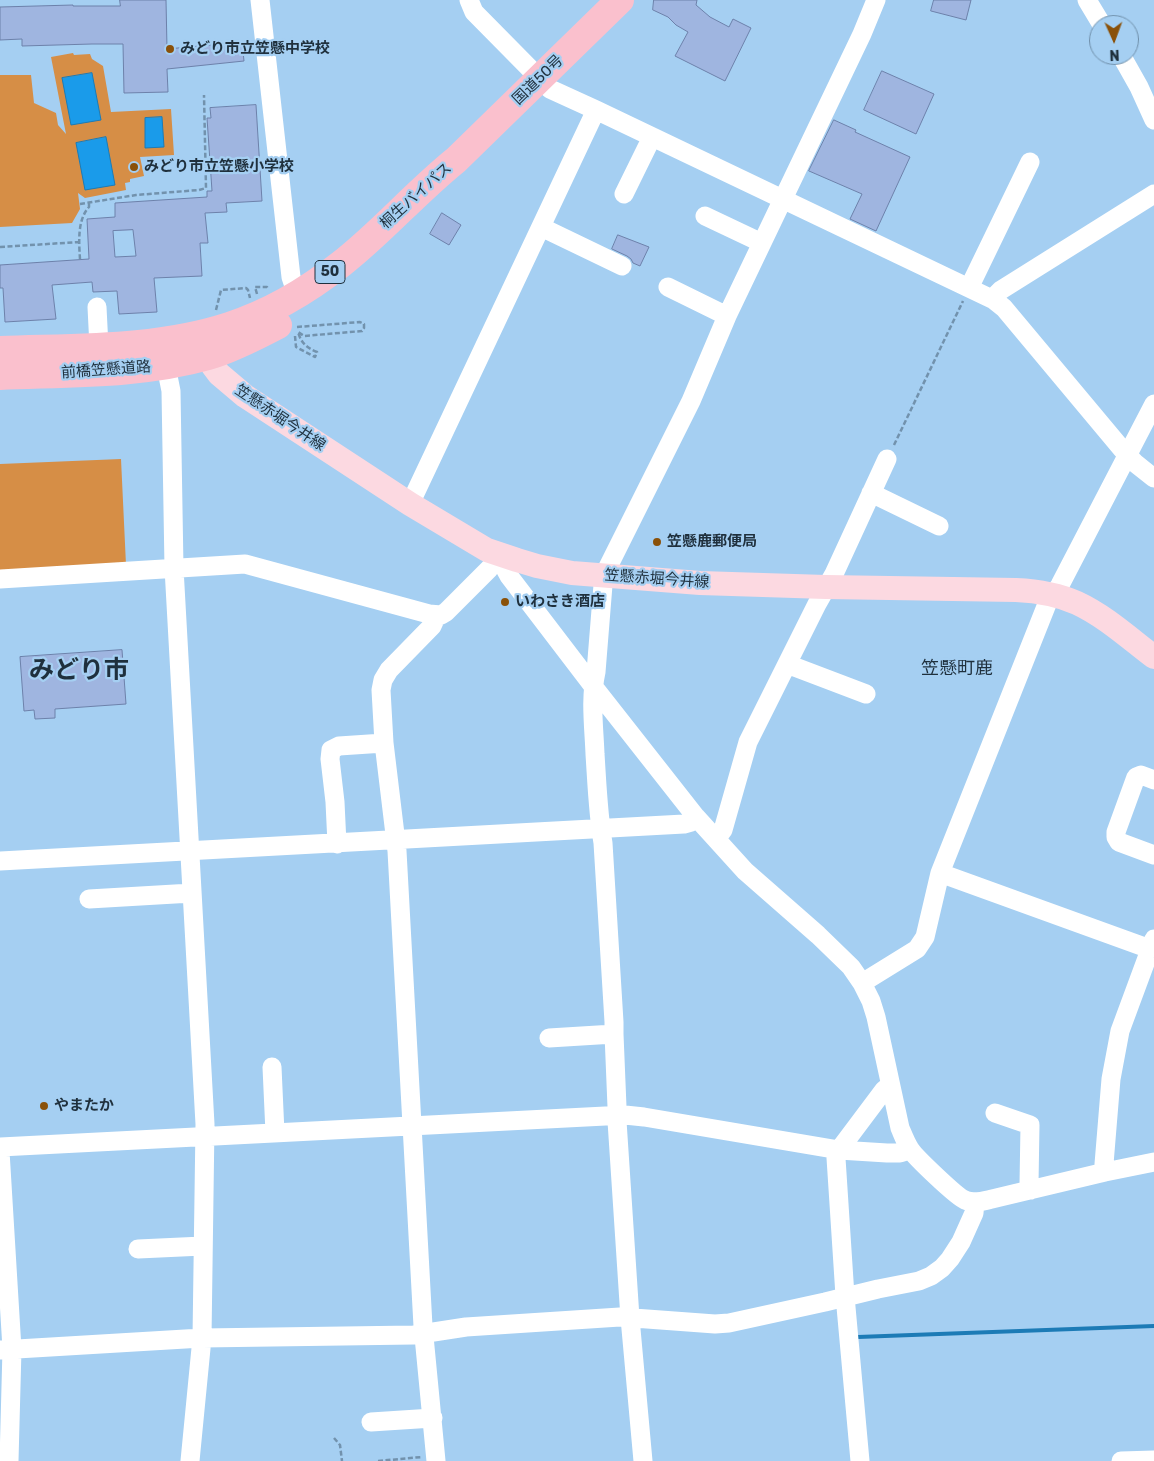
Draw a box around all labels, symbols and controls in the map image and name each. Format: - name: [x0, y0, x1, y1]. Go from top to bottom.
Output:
- north arrow: [1089, 15, 1139, 65]
- place label: みどり市立笠懸中学校: [180, 40, 330, 58]
- marker: みどり市立笠懸中学校: [164, 43, 176, 55]
- text: N: [1109, 46, 1120, 63]
- street label: 国道50号: [509, 51, 567, 109]
- place label: みどり市立笠懸小学校: [144, 158, 294, 176]
- street label: 桐生バイパス: [377, 159, 455, 233]
- marker: みどり市立笠懸小学校: [128, 161, 140, 173]
- road number: 50: [315, 260, 345, 284]
- street label: 前橋笠懸道路: [60, 358, 152, 382]
- street label: 笠懸赤堀今井線: [231, 381, 329, 455]
- place label: 笠懸鹿郵便局: [667, 533, 757, 551]
- marker: 笠懸鹿郵便局: [651, 536, 663, 548]
- street label: 笠懸赤堀今井線: [604, 566, 710, 592]
- place label: いわさき酒店: [515, 593, 605, 611]
- marker: いわさき酒店: [499, 596, 511, 608]
- district label: みどり市: [29, 656, 129, 686]
- district label: 笠懸町鹿: [921, 658, 993, 680]
- place label: やまたか: [54, 1097, 114, 1115]
- marker: やまたか: [38, 1100, 50, 1112]

